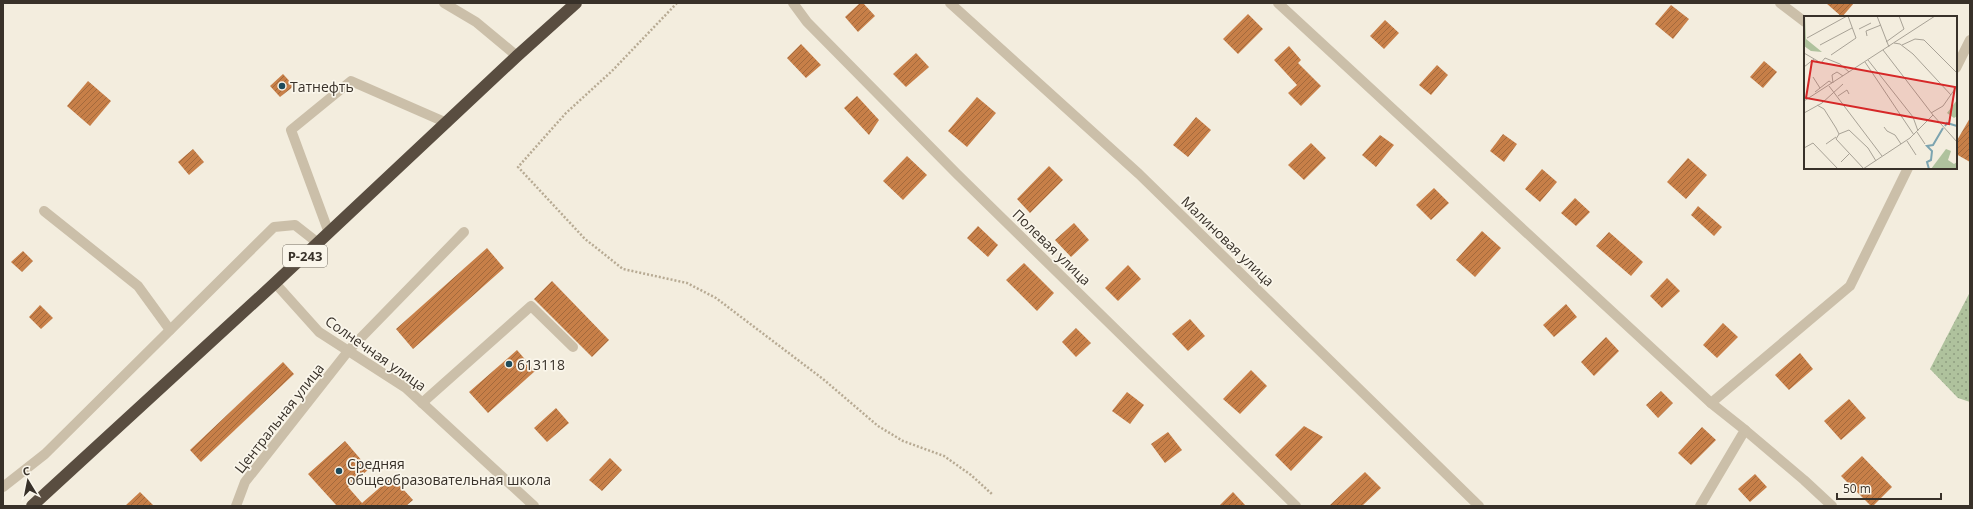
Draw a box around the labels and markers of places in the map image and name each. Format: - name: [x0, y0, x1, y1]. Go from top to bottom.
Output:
- place label: Татнефть: [290, 77, 354, 96]
- marker: Татнефть: [277, 81, 287, 91]
- place label: 613118: [517, 355, 565, 374]
- marker: 613118: [504, 359, 514, 369]
- place label: Средняя общеобразовательная школа: [347, 454, 551, 489]
- marker: Средняя общеобразовательная школа: [334, 466, 344, 476]

